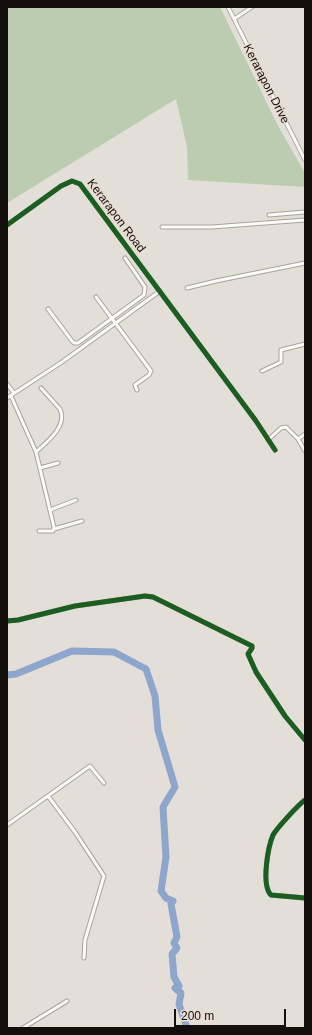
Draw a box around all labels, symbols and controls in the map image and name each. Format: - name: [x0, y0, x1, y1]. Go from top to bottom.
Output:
- street label: Kerarapon Drive: [240, 42, 292, 126]
- street label: Kerarapon Road: [84, 177, 148, 255]
- scale bar: [176, 1001, 288, 1027]
- text: 200 m: [181, 1009, 214, 1023]

